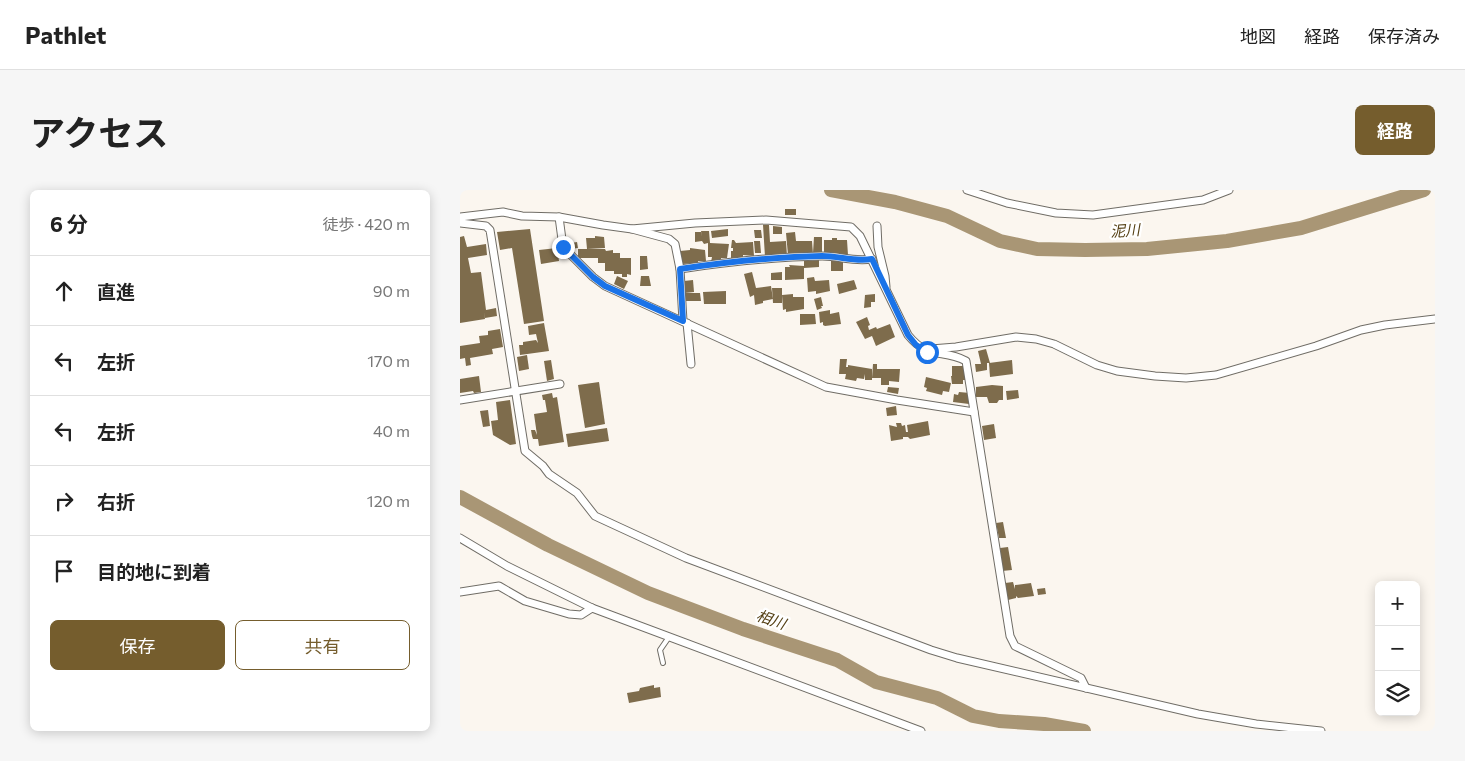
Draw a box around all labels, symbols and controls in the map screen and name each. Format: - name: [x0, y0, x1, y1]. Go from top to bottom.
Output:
- text: Pathlet: [25, 20, 106, 49]
- text: 地図: [1240, 25, 1276, 47]
- text: 経路: [1304, 25, 1340, 47]
- text: 保存済み: [1368, 25, 1440, 47]
- button: 経路: [1355, 105, 1435, 155]
- text: アクセス: [30, 110, 168, 153]
- text: 6 分: [50, 211, 88, 236]
- text: 徒歩 · 420 m: [322, 214, 410, 233]
- water label: 泥川: [1109, 220, 1143, 240]
- route end: [552, 236, 575, 259]
- icon: ahead: [50, 277, 78, 305]
- text: 直進: [97, 280, 135, 303]
- text: 90 m: [373, 281, 410, 300]
- route start: [916, 341, 939, 364]
- icon: left: [50, 347, 78, 375]
- text: 左折: [97, 350, 135, 373]
- text: 170 m: [367, 351, 410, 370]
- icon: left: [50, 417, 78, 445]
- text: 左折: [97, 420, 135, 443]
- text: 40 m: [373, 421, 410, 440]
- icon: right: [50, 487, 78, 515]
- text: 右折: [97, 490, 135, 513]
- text: 120 m: [367, 491, 410, 510]
- icon: arrive: [50, 557, 78, 585]
- text: 目的地に到着: [97, 560, 211, 583]
- map controls: [1375, 581, 1420, 716]
- button: +: [1375, 581, 1420, 626]
- water label: 相川: [754, 606, 790, 633]
- button: 保存: [50, 620, 225, 670]
- button: 共有: [235, 620, 410, 670]
- button: −: [1375, 626, 1420, 671]
- button: layers: [1375, 671, 1420, 716]

